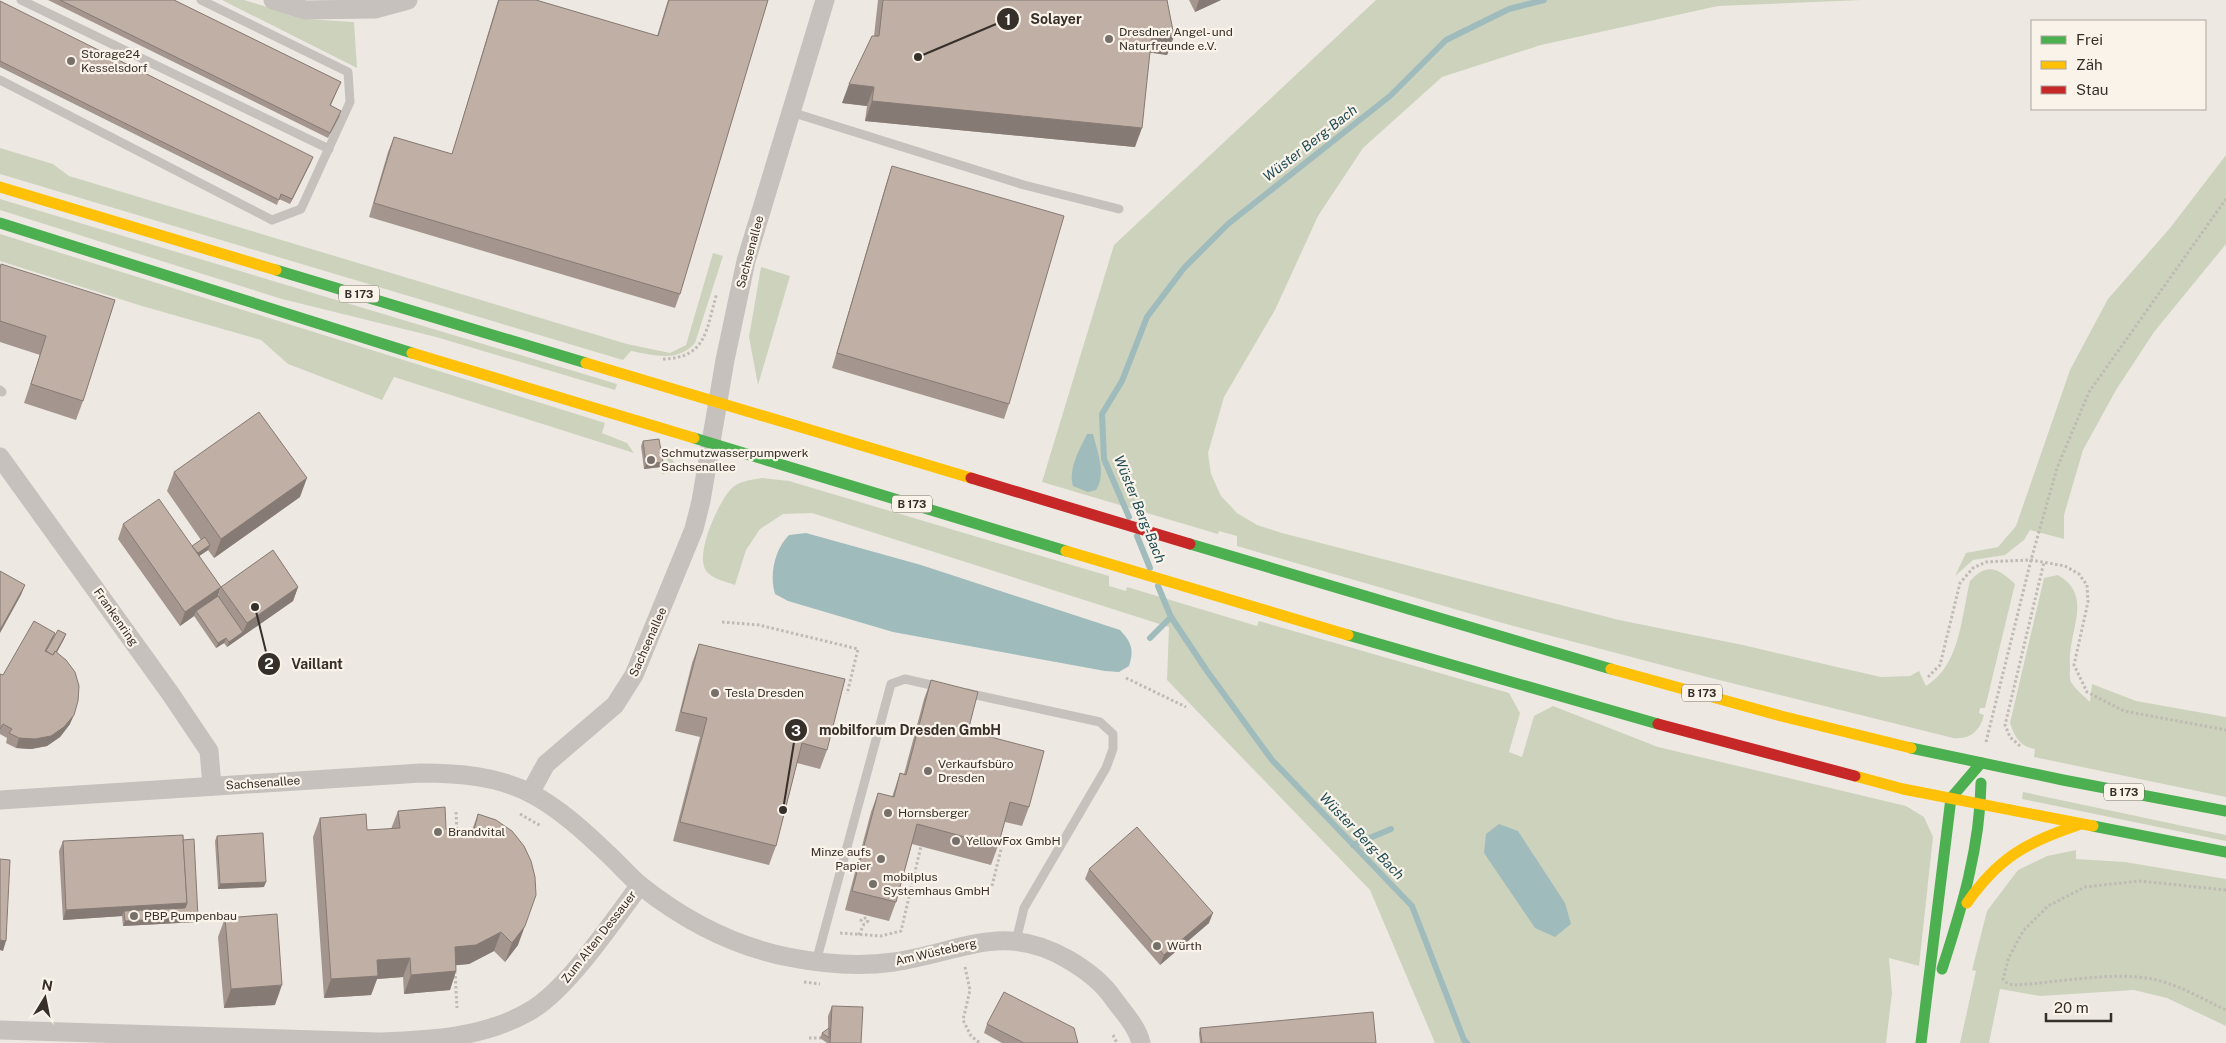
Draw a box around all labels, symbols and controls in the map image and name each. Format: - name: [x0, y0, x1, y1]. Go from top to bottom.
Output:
- callout: Solayer: [995, 5, 1092, 34]
- text: 1: [1005, 11, 1011, 28]
- text: Solayer: [1030, 11, 1082, 27]
- legend: [2031, 20, 2206, 110]
- place label: Dresdner Angel- und Naturfreunde e.V.: [1119, 25, 1233, 53]
- text: Frei: [2076, 31, 2103, 48]
- marker: Dresdner Angel- und Naturfreunde e.V.: [1103, 33, 1115, 45]
- place label: Storage24 Kesselsdorf: [81, 47, 148, 75]
- marker: Storage24 Kesselsdorf: [65, 55, 77, 67]
- text: Zäh: [2076, 56, 2103, 73]
- text: Stau: [2076, 81, 2109, 98]
- water label: Wüster Berg-Bach: [1260, 101, 1360, 185]
- street label: Sachsenallee: [734, 214, 766, 290]
- road number: B 173: [339, 286, 379, 302]
- place label: Schmutzwasserpumpwerk Sachsenallee: [661, 446, 809, 474]
- water label: Wüster Berg-Bach: [1111, 453, 1169, 565]
- marker: Schmutzwasserpumpwerk Sachsenallee: [645, 454, 657, 466]
- road number: B 173: [892, 496, 932, 512]
- street label: Frankenring: [91, 585, 141, 649]
- street label: Sachsenallee: [626, 605, 670, 679]
- callout: Vaillant: [256, 650, 353, 679]
- text: 2: [264, 655, 274, 672]
- text: Vaillant: [291, 656, 343, 672]
- road number: B 173: [1682, 684, 1722, 701]
- place label: Tesla Dresden: [725, 686, 804, 700]
- marker: Tesla Dresden: [709, 687, 721, 699]
- callout: mobilforum Dresden GmbH: [783, 716, 1011, 745]
- text: 3: [791, 722, 801, 739]
- text: mobilforum Dresden GmbH: [819, 722, 1001, 738]
- place label: Verkaufsbüro Dresden: [938, 757, 1014, 785]
- marker: Verkaufsbüro Dresden: [922, 765, 934, 777]
- street label: Sachsenallee: [225, 773, 301, 793]
- road number: B 173: [2104, 784, 2144, 800]
- water label: Wüster Berg-Bach: [1316, 789, 1408, 883]
- place label: Hornsberger: [898, 806, 969, 820]
- marker: Hornsberger: [882, 807, 894, 819]
- place label: Brandvital: [448, 825, 506, 839]
- marker: Brandvital: [432, 826, 444, 838]
- place label: YellowFox GmbH: [966, 834, 1061, 848]
- marker: YellowFox GmbH: [950, 835, 962, 847]
- place label: Minze aufs Papier: [811, 845, 871, 873]
- marker: Minze aufs Papier: [875, 853, 887, 865]
- place label: mobilplus Systemhaus GmbH: [883, 870, 990, 898]
- marker: mobilplus Systemhaus GmbH: [867, 878, 879, 890]
- street label: Zum Alten Dessauer: [559, 888, 640, 986]
- place label: PBP Pumpenbau: [144, 909, 237, 923]
- marker: PBP Pumpenbau: [128, 910, 140, 922]
- street label: Am Wüsteberg: [894, 936, 978, 968]
- place label: Würth: [1167, 939, 1202, 953]
- marker: Würth: [1151, 940, 1163, 952]
- north arrow: [20, 973, 70, 1023]
- text: N: [40, 976, 54, 994]
- scale bar: [2046, 990, 2111, 1022]
- text: 20 m: [2054, 999, 2089, 1016]

